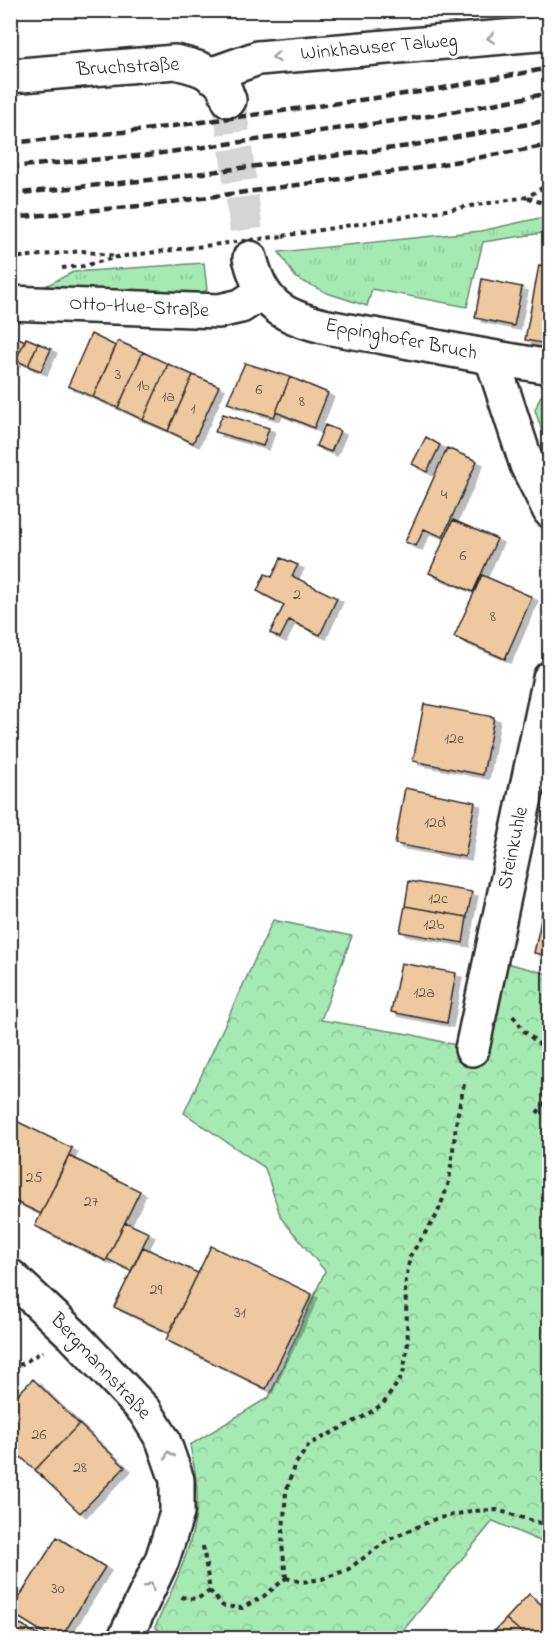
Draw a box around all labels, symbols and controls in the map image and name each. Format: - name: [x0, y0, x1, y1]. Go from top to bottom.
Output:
- street label: Winkhauser Talweg: [299, 27, 459, 70]
- one-way arrow: [487, 31, 496, 44]
- one-way arrow: [272, 50, 281, 63]
- street label: Bruchstraße: [75, 51, 180, 85]
- street label: Otto-Hue-Straße: [68, 290, 210, 326]
- street label: Eppinghofer Bruch: [322, 311, 480, 370]
- house number: 3: [115, 363, 121, 387]
- house number: 1b: [136, 374, 150, 398]
- house number: 6: [255, 378, 263, 402]
- house number: 1a: [161, 385, 175, 409]
- house number: 8: [299, 390, 305, 414]
- house number: 1: [190, 397, 196, 421]
- house number: 4: [441, 483, 448, 507]
- house number: 6: [459, 544, 467, 568]
- house number: 2: [293, 583, 301, 607]
- house number: 8: [490, 605, 496, 629]
- house number: 12e: [444, 727, 465, 751]
- street label: Steinkuhle: [491, 804, 537, 892]
- house number: 12d: [424, 811, 446, 835]
- house number: 12c: [428, 887, 449, 911]
- house number: 12b: [423, 913, 445, 937]
- house number: 12a: [413, 981, 435, 1005]
- house number: 25: [25, 1166, 43, 1190]
- house number: 27: [84, 1190, 99, 1214]
- house number: 29: [150, 1278, 163, 1302]
- house number: 31: [234, 1301, 246, 1325]
- street label: Bergmannstraße: [41, 1306, 157, 1428]
- house number: 26: [32, 1423, 47, 1447]
- one-way arrow: [163, 1450, 176, 1461]
- house number: 28: [73, 1456, 87, 1480]
- house number: 30: [51, 1577, 65, 1601]
- one-way arrow: [143, 1581, 155, 1592]

